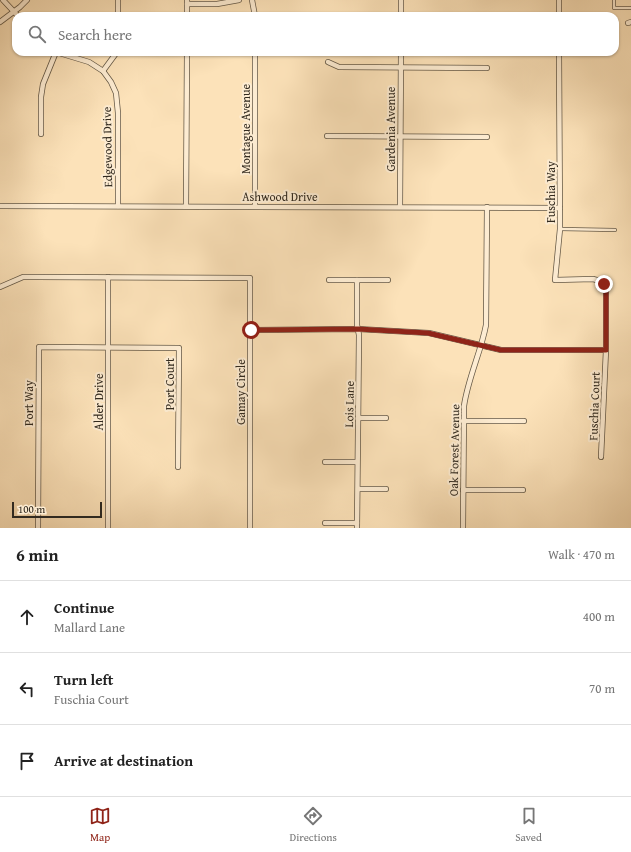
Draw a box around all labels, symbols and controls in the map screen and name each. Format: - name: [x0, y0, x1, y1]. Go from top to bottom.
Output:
- search box: [12, 12, 619, 56]
- icon: search: [26, 23, 48, 45]
- text: Search here: [58, 24, 132, 45]
- street label: Montague Avenue: [237, 84, 254, 174]
- street label: Gardenia Avenue: [382, 86, 399, 171]
- street label: Edgewood Drive: [98, 106, 116, 187]
- street label: Fuschia Way: [542, 161, 559, 223]
- street label: Ashwood Drive: [242, 188, 318, 205]
- route end: [595, 275, 613, 293]
- route start: [242, 321, 260, 339]
- street label: Port Court: [161, 357, 178, 410]
- street label: Gamay Circle: [232, 359, 249, 425]
- street label: Fuschia Court: [584, 370, 604, 441]
- street label: Alder Drive: [90, 373, 107, 431]
- street label: Port Way: [20, 380, 37, 426]
- street label: Lois Lane: [340, 380, 358, 427]
- street label: Oak Forest Avenue: [445, 403, 463, 496]
- scale bar: [12, 500, 102, 519]
- text: 100 m: [18, 501, 45, 517]
- text: 6 min: [16, 542, 58, 567]
- text: Walk · 470 m: [548, 545, 615, 564]
- text: Continue: [54, 597, 115, 618]
- icon: ahead: [16, 606, 38, 628]
- text: 400 m: [583, 607, 615, 626]
- text: Mallard Lane: [54, 618, 125, 637]
- text: Turn left: [54, 669, 113, 690]
- icon: left: [16, 678, 38, 700]
- text: 70 m: [589, 679, 615, 698]
- text: Fuschia Court: [54, 690, 129, 709]
- icon: arrive: [16, 750, 38, 772]
- text: Arrive at destination: [54, 750, 193, 771]
- tab: Map: [89, 805, 111, 845]
- tab: Directions: [290, 805, 337, 845]
- tab: Saved: [515, 805, 542, 845]

